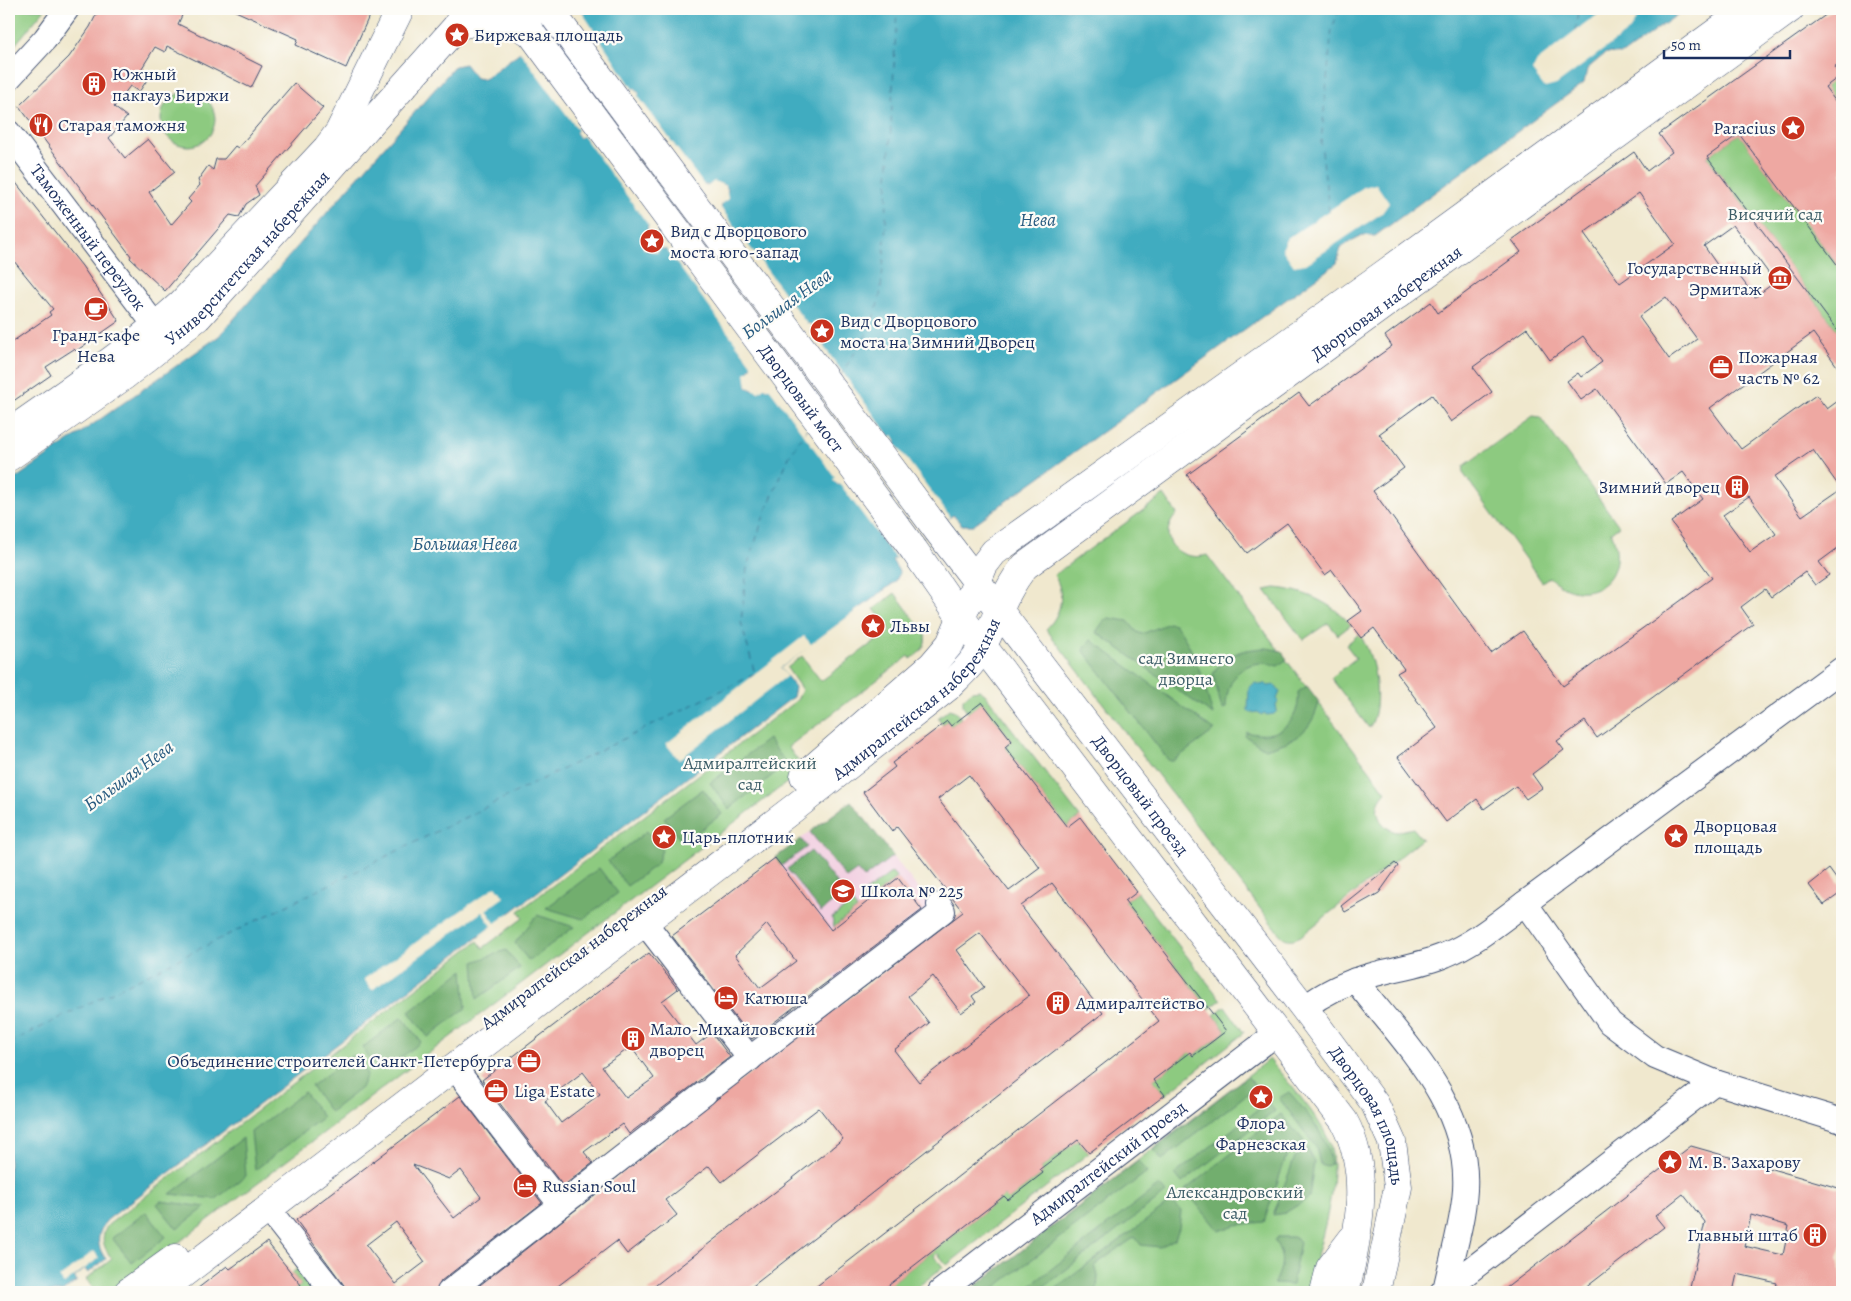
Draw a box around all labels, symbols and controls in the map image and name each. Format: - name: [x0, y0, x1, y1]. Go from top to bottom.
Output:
- place icon: Биржевая площадь: [444, 22, 470, 48]
- place label: Биржевая площадь: [474, 23, 623, 47]
- scale bar: [1664, 28, 1790, 60]
- text: 50 m: [1671, 35, 1701, 55]
- place label: Южный пакгауз Биржи: [112, 62, 229, 107]
- building icon: Южный пакгауз Биржи: [81, 71, 107, 97]
- restaurant icon: Старая таможня: [28, 112, 54, 138]
- place label: Старая таможня: [58, 113, 185, 137]
- place icon: Paracius: [1780, 115, 1806, 141]
- place label: Paracius: [1713, 116, 1776, 140]
- street label: Таможенный переулок: [25, 159, 152, 316]
- street label: Университетская набережная: [160, 165, 335, 351]
- park label: Висячий сад: [1727, 202, 1823, 226]
- water label: Нева: [1020, 207, 1056, 233]
- place label: Вид с Дворцового моста юго-запад: [670, 219, 807, 264]
- place icon: Вид с Дворцового моста юго-запад: [639, 228, 665, 254]
- street label: Дворцовая набережная: [1306, 240, 1467, 366]
- place label: Государственный Эрмитаж: [1627, 256, 1762, 301]
- water label: Большая Нева: [736, 262, 837, 345]
- museum icon: Государственный Эрмитаж: [1767, 265, 1793, 291]
- cafe icon: Гранд-кафе Нева: [83, 296, 109, 322]
- place label: Вид с Дворцового моста на Зимний Дворец: [840, 309, 1035, 354]
- place icon: Вид с Дворцового моста на Зимний Дворец: [809, 318, 835, 344]
- place label: Гранд-кафе Нева: [52, 323, 140, 368]
- street label: Дворцовый мост: [753, 339, 850, 457]
- place label: Пожарная часть № 62: [1738, 345, 1820, 390]
- office icon: Пожарная часть № 62: [1708, 354, 1734, 380]
- building icon: Зимний дворец: [1724, 474, 1750, 500]
- place label: Зимний дворец: [1599, 475, 1720, 499]
- water label: Большая Нева: [412, 531, 518, 557]
- place icon: Львы: [860, 613, 886, 639]
- street label: Адмиралтейская набережная: [826, 614, 1006, 786]
- place label: Львы: [890, 614, 930, 638]
- park label: сад Зимнего дворца: [1138, 646, 1234, 691]
- street label: Дворцовый проезд: [1087, 730, 1195, 861]
- water label: Большая Нева: [78, 734, 179, 817]
- park label: Адмиралтейский сад: [682, 751, 817, 796]
- place label: Дворцовая площадь: [1694, 814, 1777, 859]
- place icon: Дворцовая площадь: [1663, 823, 1689, 849]
- place icon: Царь-плотник: [651, 824, 677, 850]
- place label: Царь-плотник: [682, 825, 794, 849]
- school or university icon: Школа № 225: [830, 878, 856, 904]
- street label: Адмиралтейская набережная: [475, 879, 672, 1036]
- place label: Школа № 225: [860, 879, 963, 903]
- hotel icon: Катюша: [713, 985, 739, 1011]
- place label: Катюша: [744, 986, 809, 1010]
- building icon: Адмиралтейство: [1045, 990, 1071, 1016]
- place label: Адмиралтейство: [1075, 991, 1205, 1015]
- place label: Мало-Михайловский дворец: [649, 1017, 816, 1062]
- building icon: Мало-Михайловский дворец: [620, 1026, 646, 1052]
- street label: Дворцовая площадь: [1324, 1040, 1410, 1187]
- office icon: Объединение строителей Санкт-Петербурга: [516, 1048, 542, 1074]
- place label: Объединение строителей Санкт-Петербурга: [167, 1049, 513, 1073]
- office icon: Liga Estate: [483, 1078, 509, 1104]
- place label: Liga Estate: [514, 1079, 595, 1103]
- place icon: Флора Фарнезская: [1248, 1084, 1274, 1110]
- street label: Адмиралтейский проезд: [1024, 1095, 1191, 1231]
- place label: Флора Фарнезская: [1216, 1111, 1306, 1156]
- place icon: М. В. Захарову: [1657, 1149, 1683, 1175]
- place label: М. В. Захарову: [1688, 1150, 1801, 1174]
- hotel icon: Russian Soul: [512, 1173, 538, 1199]
- place label: Russian Soul: [542, 1174, 636, 1198]
- park label: Александровский сад: [1165, 1180, 1304, 1225]
- building icon: Главный штаб: [1802, 1222, 1828, 1248]
- place label: Главный штаб: [1687, 1223, 1798, 1247]

